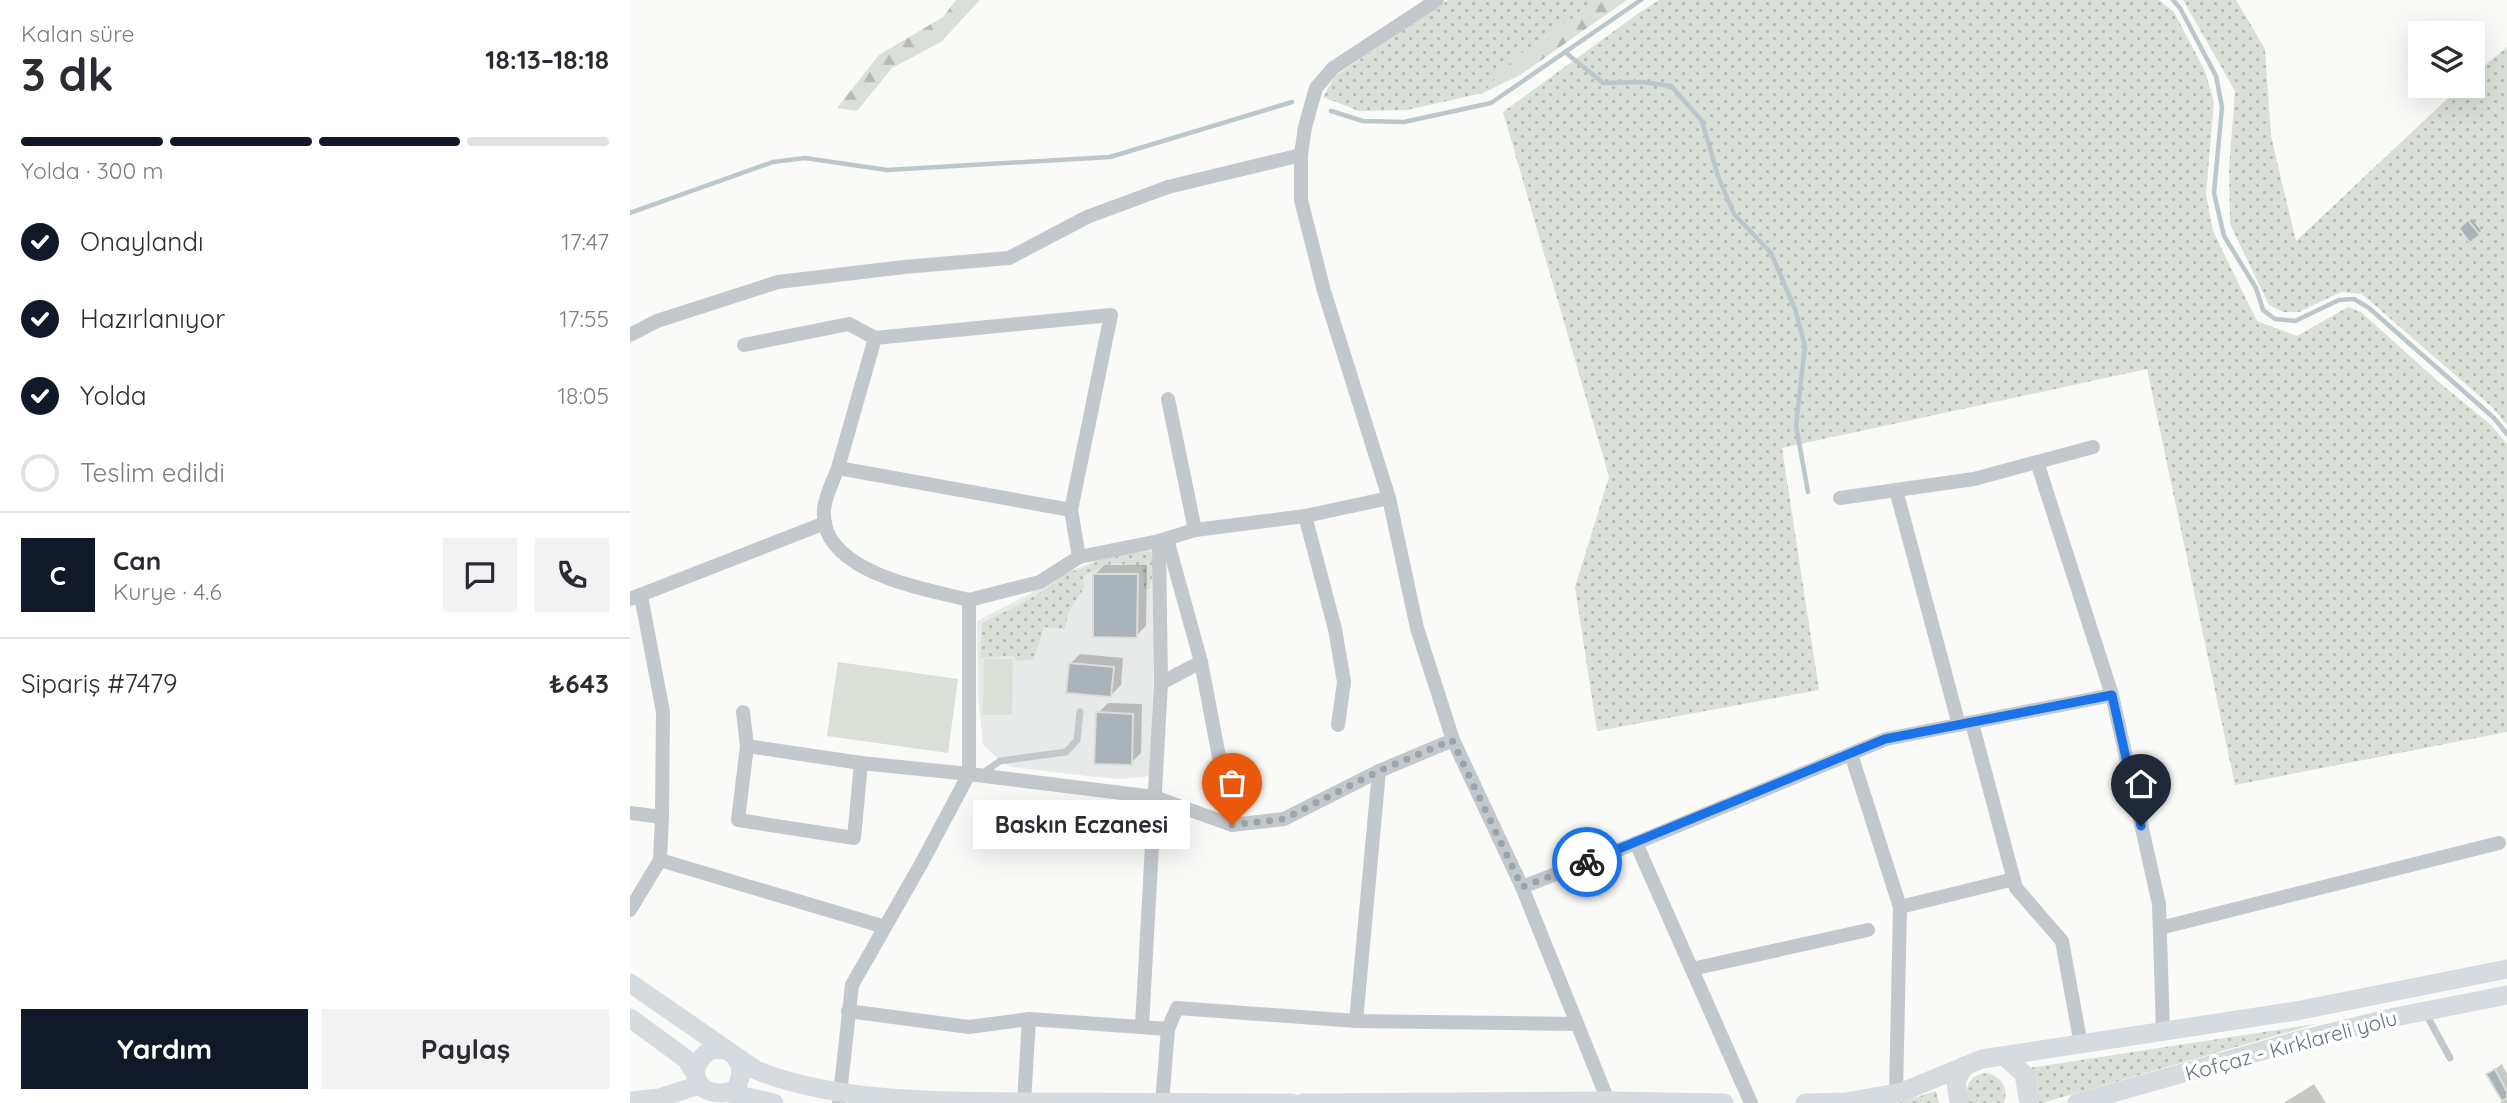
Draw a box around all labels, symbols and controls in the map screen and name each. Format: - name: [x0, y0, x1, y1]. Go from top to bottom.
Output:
- text: Kalan süre: [21, 19, 134, 48]
- map controls: [2408, 21, 2485, 98]
- button: layers: [2408, 21, 2485, 98]
- text: 18:13–18:18: [485, 43, 609, 76]
- text: 3 dk: [21, 45, 114, 103]
- text: Yolda · 300 m: [21, 156, 163, 185]
- icon: check: [21, 223, 59, 261]
- text: Onaylandı: [80, 225, 204, 258]
- text: 17:47: [561, 227, 609, 256]
- icon: check: [21, 300, 59, 338]
- text: Hazırlanıyor: [80, 302, 225, 335]
- text: 17:55: [559, 304, 609, 333]
- icon: check: [21, 377, 59, 415]
- text: Yolda: [80, 379, 146, 412]
- text: 18:05: [558, 381, 609, 410]
- text: Teslim edildi: [80, 456, 225, 489]
- button: chat: [443, 538, 517, 612]
- button: phone: [535, 538, 609, 612]
- text: Can: [113, 544, 161, 577]
- text: C: [50, 559, 66, 592]
- text: Kurye · 4.6: [113, 577, 222, 606]
- text: Sipariş #7479: [21, 667, 178, 700]
- text: ₺643: [549, 667, 609, 700]
- pin: [1202, 753, 1262, 825]
- pin: [2111, 754, 2171, 826]
- icon: bag: [1213, 764, 1251, 802]
- icon: home: [2122, 765, 2160, 803]
- callout: Baskın Eczanesi: [973, 800, 1190, 850]
- text: Baskın Eczanesi: [995, 810, 1168, 839]
- courier: [1552, 827, 1622, 897]
- icon: bike: [1568, 843, 1606, 881]
- street label: Kofçaz - Kırklareli yolu: [2182, 1004, 2400, 1086]
- button: Yardım: [21, 1009, 308, 1089]
- button: Paylaş: [322, 1009, 609, 1089]

